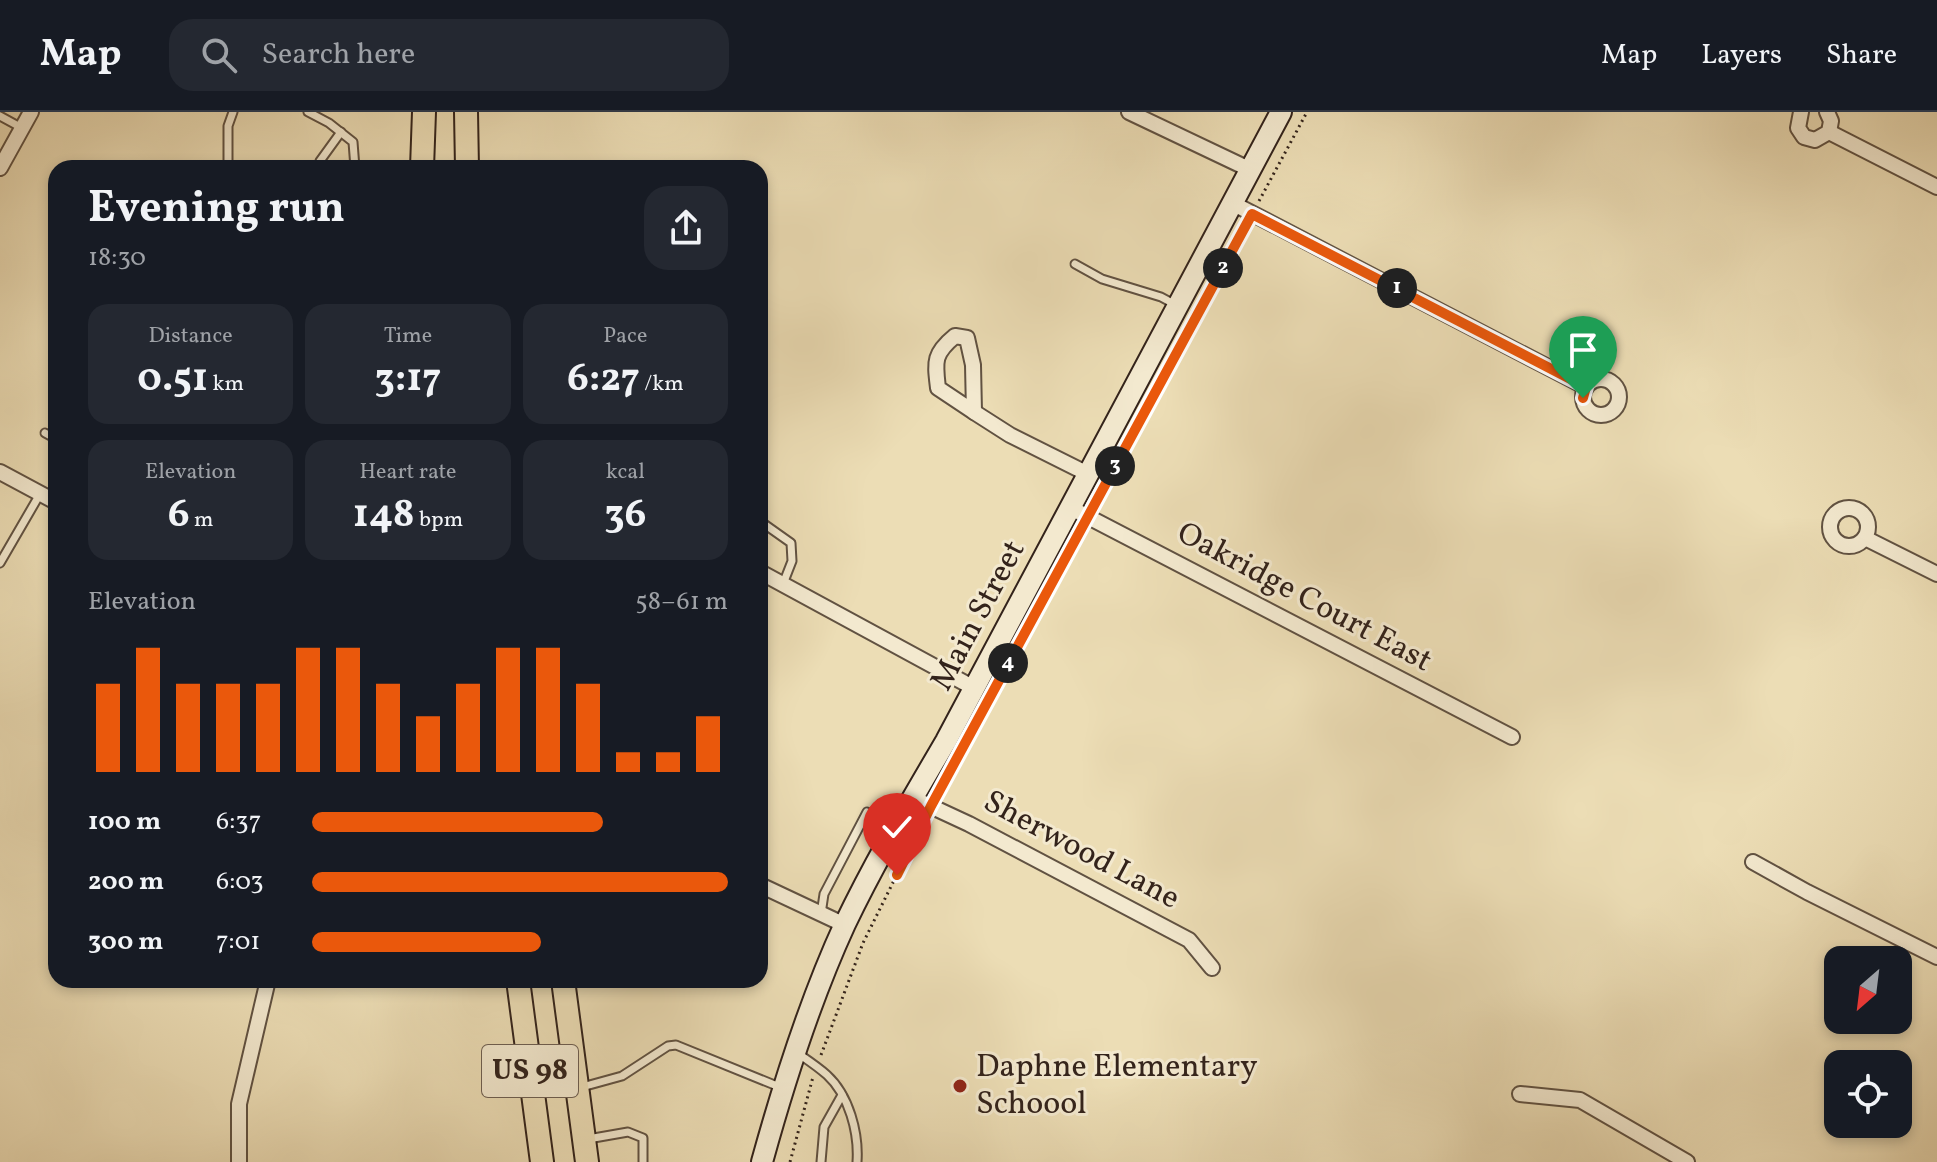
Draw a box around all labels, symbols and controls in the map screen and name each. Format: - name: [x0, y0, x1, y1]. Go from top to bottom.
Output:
- search box: [169, 19, 729, 91]
- text: Map: [40, 29, 121, 82]
- icon: search: [197, 33, 241, 77]
- text: Search here: [261, 34, 415, 76]
- text: Map: [1601, 36, 1657, 75]
- text: Layers: [1701, 36, 1782, 75]
- text: Share: [1826, 36, 1897, 75]
- text: Evening run: [88, 179, 345, 240]
- button: share: [644, 186, 728, 270]
- text: 18:30: [88, 240, 146, 276]
- pin: 2: [1203, 248, 1243, 288]
- text: 2: [1217, 252, 1229, 283]
- pin: 1: [1377, 268, 1417, 308]
- text: 1: [1393, 272, 1401, 303]
- pin: [1549, 316, 1617, 398]
- text: Distance: [149, 321, 233, 352]
- text: Time: [384, 321, 432, 352]
- text: Pace: [603, 321, 647, 352]
- icon: arrive: [1561, 328, 1605, 372]
- text: 0.51: [137, 352, 208, 408]
- text: 3:17: [375, 352, 441, 408]
- text: 6:27: [567, 352, 640, 408]
- text: km: [208, 369, 244, 400]
- text: /km: [640, 369, 684, 400]
- pin: 3: [1095, 446, 1135, 486]
- text: 3: [1109, 450, 1121, 481]
- text: Elevation: [145, 457, 236, 488]
- text: Heart rate: [359, 457, 457, 488]
- text: kcal: [606, 457, 645, 488]
- text: 6: [168, 488, 190, 544]
- text: 148: [353, 488, 415, 544]
- text: 36: [604, 488, 647, 544]
- text: m: [190, 505, 214, 536]
- text: bpm: [415, 505, 463, 536]
- street label: Oakridge Court East: [1169, 512, 1439, 684]
- street label: Main Street: [921, 533, 1037, 699]
- text: Elevation: [88, 584, 196, 620]
- text: 58–61 m: [635, 584, 728, 620]
- pin: 4: [988, 643, 1028, 683]
- text: 4: [1001, 647, 1015, 678]
- street label: Sherwood Lane: [975, 781, 1187, 921]
- pin: [863, 793, 931, 875]
- text: 100 m: [88, 804, 161, 840]
- text: 6:37: [216, 804, 261, 840]
- icon: check: [875, 805, 919, 849]
- text: 200 m: [88, 864, 164, 900]
- text: 6:03: [216, 864, 264, 900]
- text: 300 m: [88, 924, 164, 960]
- text: 7:01: [216, 924, 260, 960]
- north arrow: [1824, 946, 1912, 1034]
- map controls: [1824, 946, 1912, 1138]
- road number: US 98: [482, 1045, 578, 1097]
- place label: Daphne Elementary Schoool: [976, 1046, 1258, 1127]
- button: locate: [1824, 1050, 1912, 1138]
- marker: Daphne Elementary Schoool: [951, 1077, 969, 1095]

